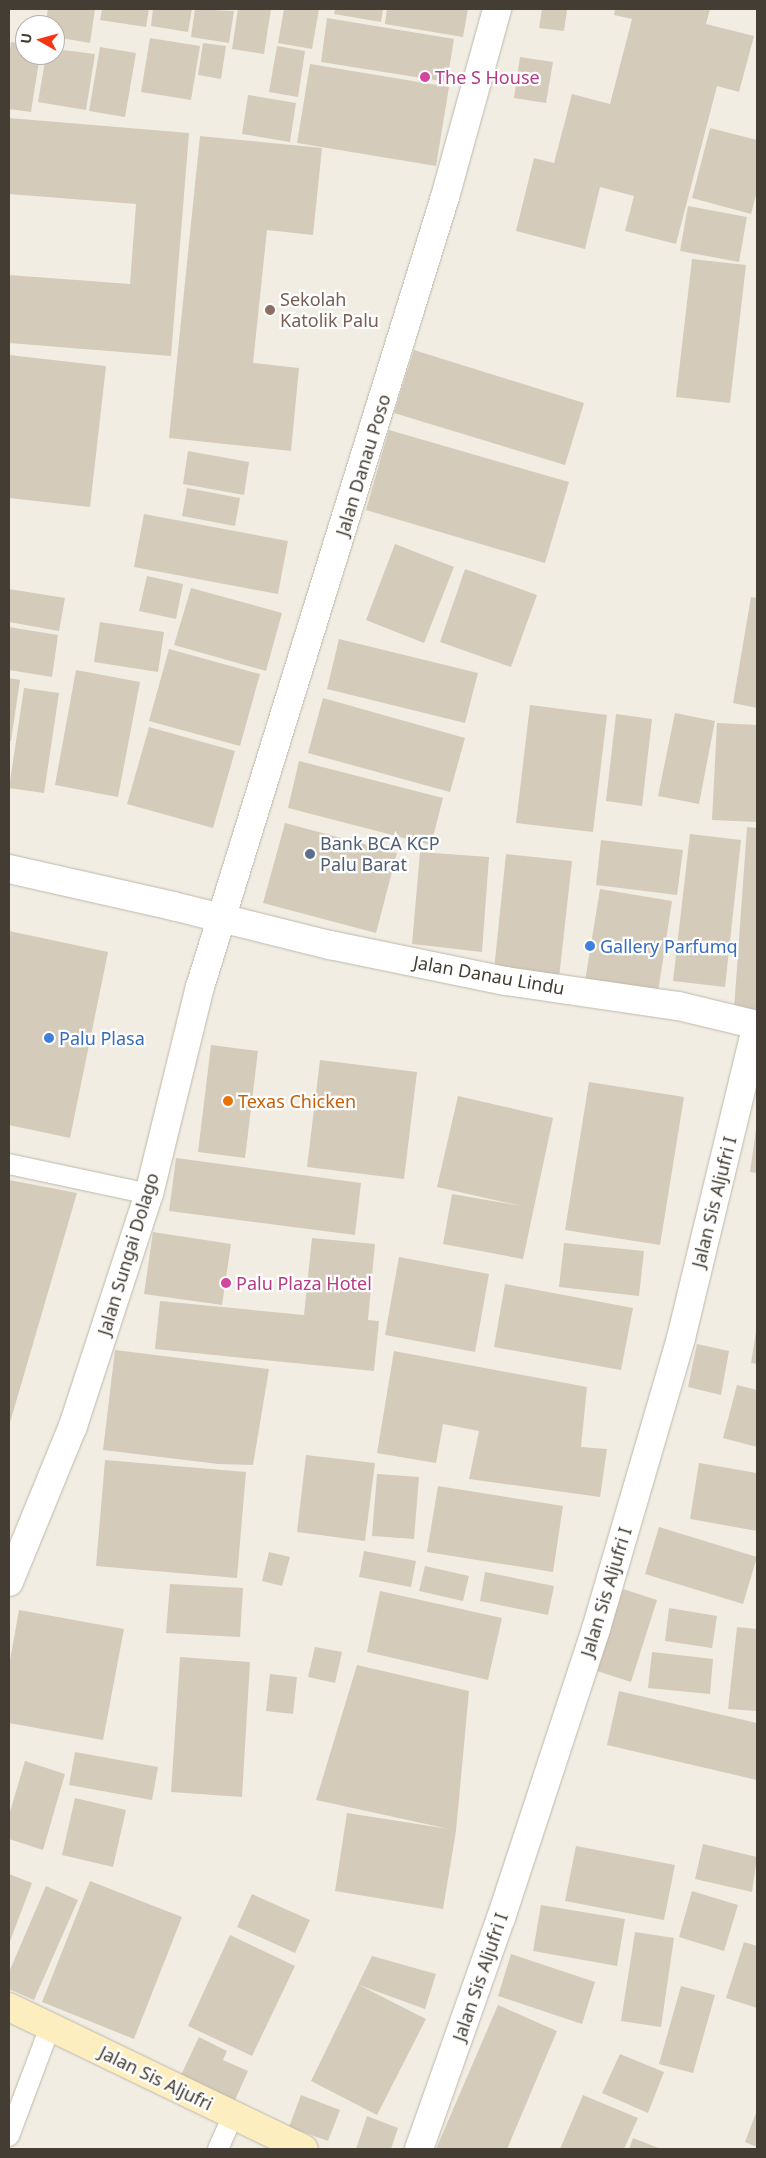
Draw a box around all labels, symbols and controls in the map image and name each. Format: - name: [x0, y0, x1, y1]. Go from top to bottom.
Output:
- north arrow: [15, 15, 65, 65]
- text: U: [16, 32, 36, 45]
- place label: The S House: [435, 66, 540, 88]
- marker: The S House: [419, 71, 431, 83]
- place label: Sekolah Katolik Palu: [280, 289, 379, 332]
- marker: Sekolah Katolik Palu: [264, 304, 276, 316]
- street label: Jalan Danau Poso: [331, 391, 395, 539]
- place label: Bank BCA KCP Palu Barat: [320, 833, 440, 876]
- marker: Bank BCA KCP Palu Barat: [304, 848, 316, 860]
- place label: Gallery Parfumq: [600, 935, 738, 957]
- marker: Gallery Parfumq: [584, 940, 596, 952]
- street label: Jalan Danau Lindu: [412, 951, 566, 999]
- place label: Palu Plasa: [59, 1027, 145, 1049]
- marker: Palu Plasa: [43, 1032, 55, 1044]
- place label: Texas Chicken: [238, 1090, 356, 1112]
- marker: Texas Chicken: [222, 1095, 234, 1107]
- street label: Jalan Sis Aljufri I: [687, 1134, 741, 1270]
- street label: Jalan Sungai Dolago: [93, 1170, 163, 1338]
- place label: Palu Plaza Hotel: [236, 1272, 372, 1294]
- marker: Palu Plaza Hotel: [220, 1277, 232, 1289]
- street label: Jalan Sis Aljufri I: [576, 1525, 636, 1659]
- street label: Jalan Sis Aljufri I: [448, 1910, 512, 2044]
- street label: Jalan Sis Aljufri: [96, 2041, 216, 2115]

